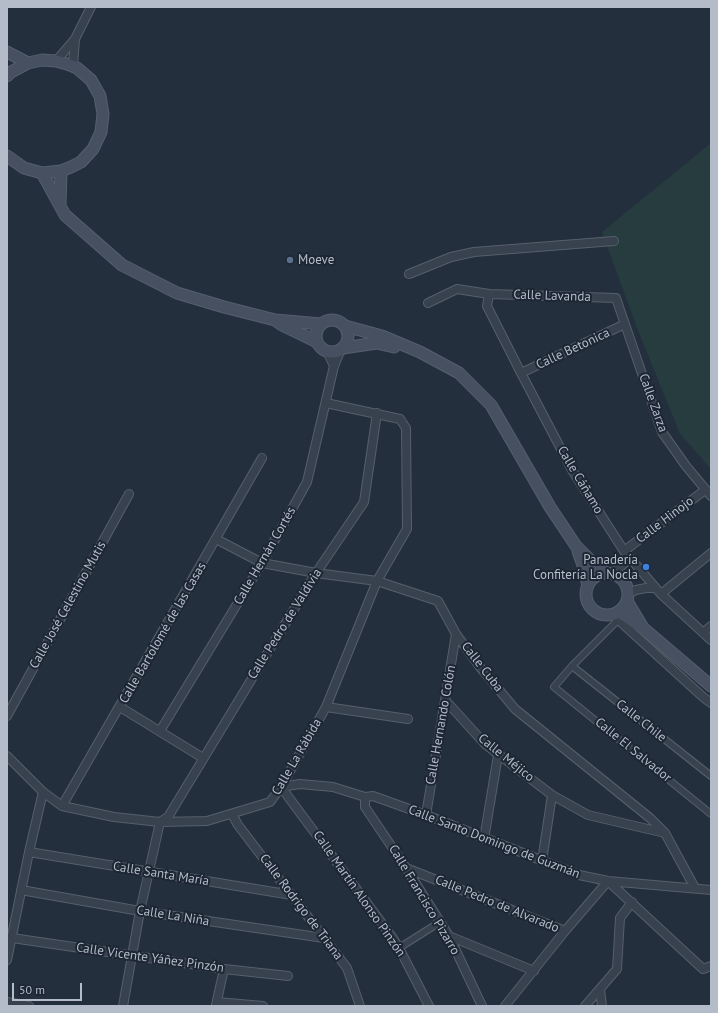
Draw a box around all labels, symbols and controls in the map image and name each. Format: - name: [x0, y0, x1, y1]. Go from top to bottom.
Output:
- place label: Moeve: [298, 252, 334, 268]
- marker: Moeve: [285, 255, 295, 265]
- street label: Calle Lavanda: [513, 287, 591, 305]
- street label: Calle Betonica: [534, 325, 612, 373]
- street label: Calle Zarza: [635, 372, 671, 434]
- street label: Calle Cáñamo: [554, 443, 606, 517]
- street label: Calle Hinojo: [633, 493, 697, 547]
- street label: Calle Hernán Cortés: [231, 504, 299, 608]
- street label: Calle José Celestino Mutis: [26, 539, 110, 671]
- place label: Panadería Confitería La Nocla: [533, 552, 638, 583]
- street label: Calle Bartolomé de las Casas: [116, 560, 210, 706]
- marker: Panadería Confitería La Nocla: [641, 562, 651, 572]
- street label: Calle Pedro de Valdivia: [245, 566, 325, 682]
- street label: Calle Cuba: [458, 639, 506, 695]
- street label: Calle Hernando Colón: [423, 664, 459, 786]
- street label: Calle Chile: [613, 696, 669, 746]
- street label: Calle El Salvador: [592, 714, 674, 786]
- street label: Calle La Rábida: [269, 716, 325, 798]
- street label: Calle Méjico: [475, 731, 537, 785]
- street label: Calle Santo Domingo de Guzmán: [406, 802, 582, 882]
- street label: Calle Martín Alonso Pinzón: [310, 828, 408, 960]
- street label: Calle Francisco Pizarro: [385, 842, 463, 958]
- street label: Calle Rodrigo de Triana: [256, 851, 346, 963]
- street label: Calle Santa María: [112, 859, 210, 889]
- street label: Calle Pedro de Alvarado: [433, 872, 561, 936]
- street label: Calle La Niña: [135, 903, 211, 929]
- street label: Calle Vicente Yáñez Pinzón: [75, 940, 225, 976]
- scale bar: [14, 975, 84, 1001]
- text: 50 m: [19, 982, 45, 997]

